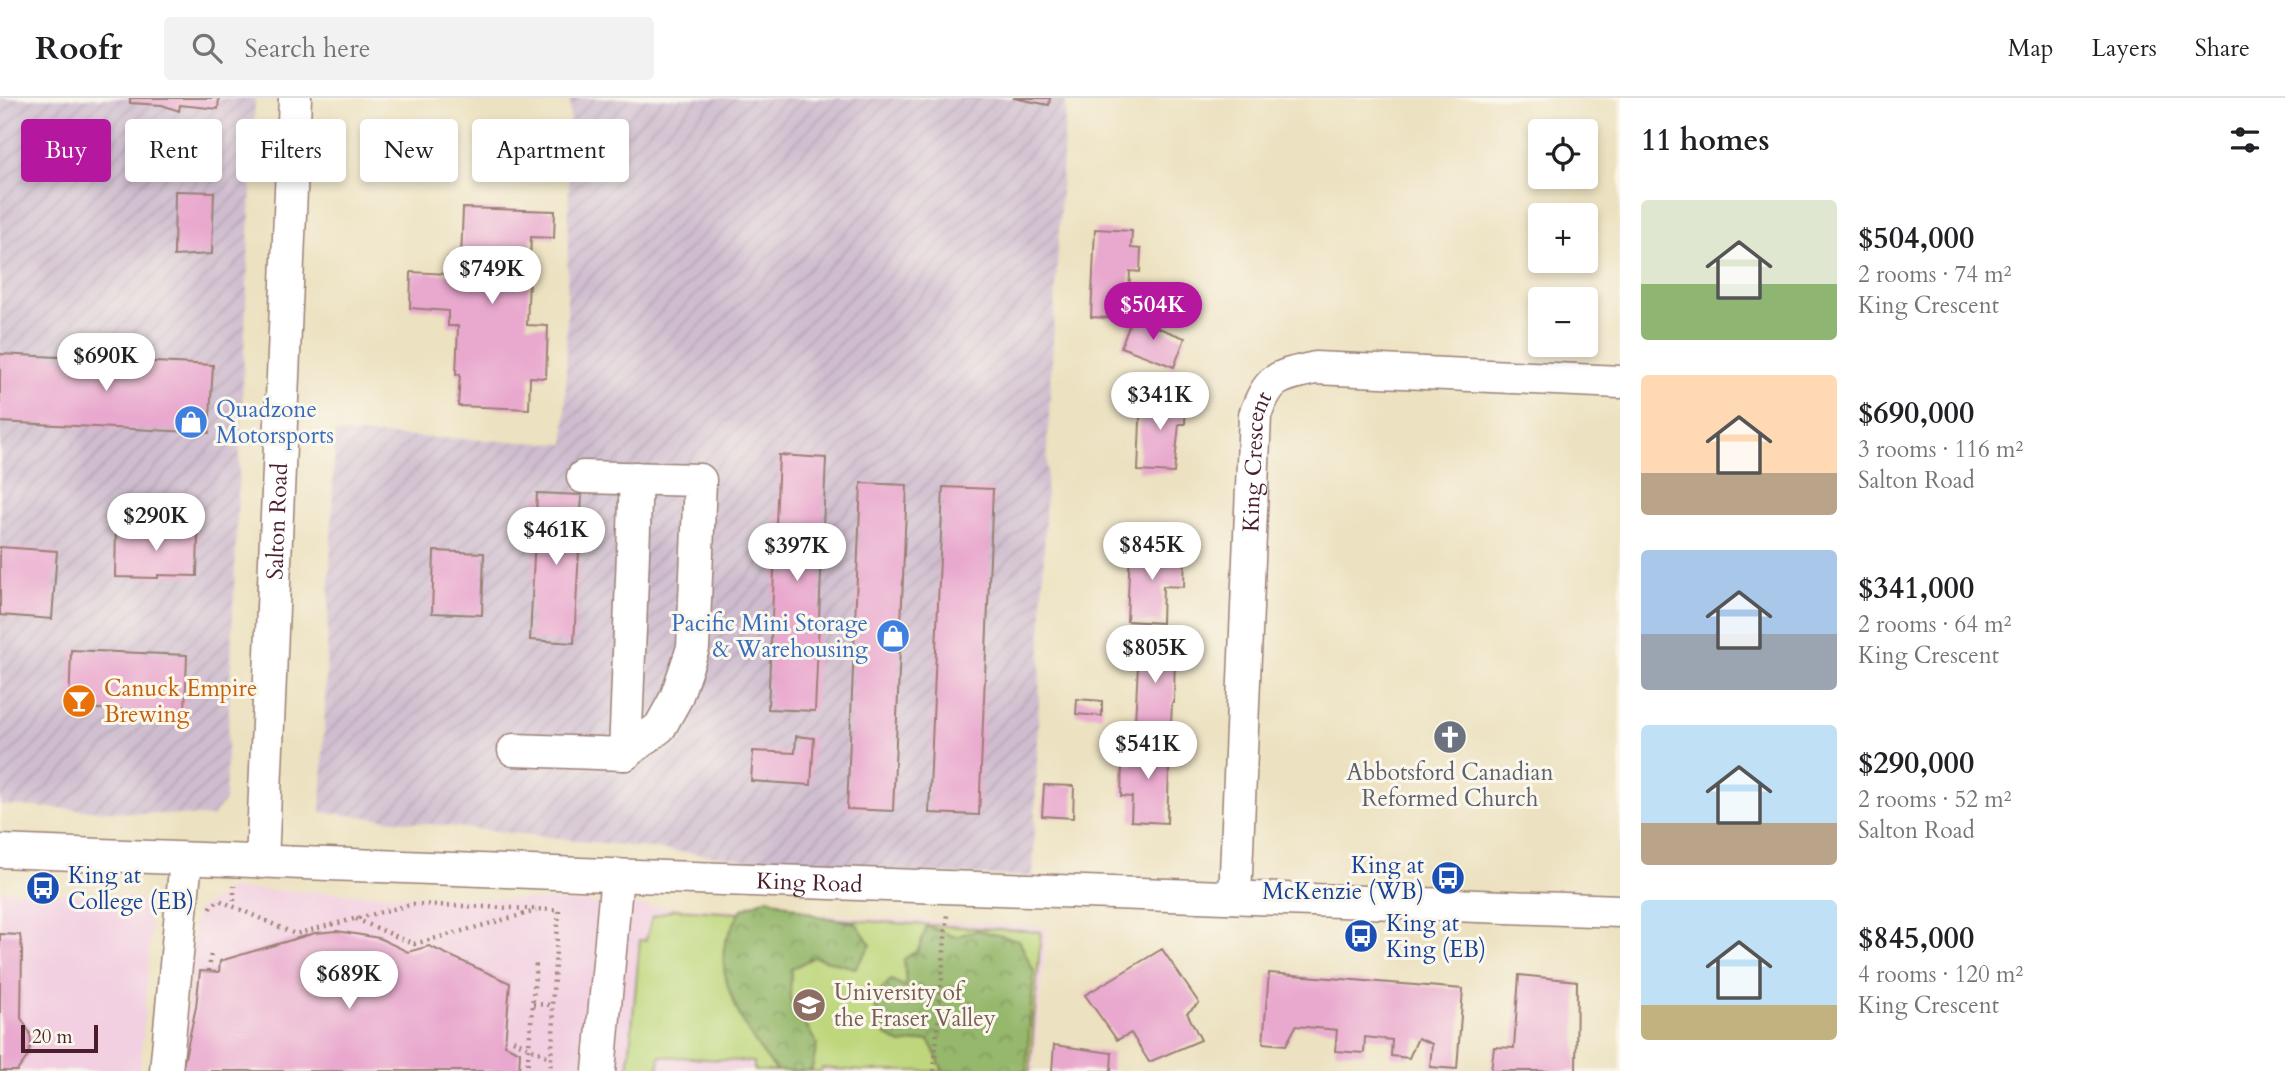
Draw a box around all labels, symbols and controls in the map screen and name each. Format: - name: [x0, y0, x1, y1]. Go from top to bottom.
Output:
- search box: [164, 17, 654, 80]
- text: Roofr: [35, 26, 122, 71]
- icon: search: [188, 29, 226, 67]
- text: Search here: [244, 31, 370, 66]
- text: Map: [2008, 32, 2054, 65]
- text: Layers: [2092, 32, 2157, 65]
- text: Share: [2195, 32, 2250, 65]
- chip: Buy: [21, 119, 111, 182]
- chip: Rent: [125, 119, 222, 182]
- chip: Filters: [236, 119, 346, 182]
- chip: New: [360, 119, 458, 182]
- chip: Apartment: [472, 119, 629, 182]
- map controls: [1528, 119, 1598, 357]
- button: locate: [1528, 119, 1598, 189]
- text: 11 homes: [1641, 120, 1770, 161]
- icon: filters: [2226, 121, 2264, 159]
- button: +: [1528, 203, 1598, 273]
- text: $504,000: [1858, 218, 1974, 259]
- icon: home: [1697, 228, 1781, 312]
- pin: $749K: [443, 246, 541, 306]
- text: $749K: [459, 253, 525, 284]
- text: 2 rooms · 74 m²: [1858, 259, 2011, 290]
- pin: $504K: [1104, 282, 1202, 342]
- button: −: [1528, 287, 1598, 357]
- text: $504K: [1120, 289, 1186, 320]
- text: King Crescent: [1858, 290, 1999, 321]
- pin: $690K: [57, 334, 155, 393]
- text: $690K: [73, 340, 139, 371]
- pin: $341K: [1111, 372, 1209, 432]
- text: $341K: [1127, 379, 1193, 410]
- street label: King Crescent: [1235, 386, 1279, 533]
- text: $690,000: [1858, 393, 1974, 434]
- place label: Quadzone Motorsports: [216, 394, 334, 451]
- shop icon: Quadzone Motorsports: [172, 403, 210, 441]
- icon: home: [1697, 403, 1781, 487]
- text: 3 rooms · 116 m²: [1858, 434, 2023, 465]
- street label: Salton Road: [259, 462, 295, 580]
- text: Salton Road: [1858, 465, 1975, 496]
- pin: $290K: [107, 494, 205, 553]
- text: $290K: [123, 500, 189, 531]
- pin: $461K: [507, 508, 605, 567]
- text: $461K: [523, 514, 589, 545]
- pin: $845K: [1103, 522, 1201, 582]
- pin: $397K: [748, 524, 846, 583]
- text: $845K: [1119, 529, 1185, 560]
- text: $397K: [764, 530, 830, 561]
- text: $341,000: [1858, 568, 1974, 609]
- icon: home: [1697, 578, 1781, 662]
- place label: Pacific Mini Storage & Warehousing: [671, 608, 868, 665]
- text: 2 rooms · 64 m²: [1858, 609, 2011, 640]
- shop icon: Pacific Mini Storage & Warehousing: [874, 617, 912, 655]
- pin: $805K: [1106, 626, 1204, 685]
- text: $805K: [1122, 632, 1188, 663]
- text: King Crescent: [1858, 640, 1999, 671]
- place label: Canuck Empire Brewing: [104, 673, 257, 730]
- bar icon: Canuck Empire Brewing: [60, 682, 98, 720]
- church icon: Abbotsford Canadian Reformed Church: [1431, 718, 1469, 756]
- pin: $541K: [1099, 722, 1197, 781]
- text: $541K: [1115, 728, 1181, 759]
- text: $290,000: [1858, 743, 1974, 784]
- icon: home: [1697, 753, 1781, 837]
- place label: Abbotsford Canadian Reformed Church: [1347, 757, 1553, 814]
- text: 2 rooms · 52 m²: [1858, 784, 2011, 815]
- text: Salton Road: [1858, 815, 1975, 846]
- place label: King at McKenzie (WB): [1262, 850, 1424, 907]
- bus stop icon: King at McKenzie (WB): [1429, 859, 1467, 897]
- place label: King at College (EB): [68, 860, 194, 917]
- street label: King Road: [756, 865, 864, 900]
- bus stop icon: King at College (EB): [24, 869, 62, 907]
- place label: King at King (EB): [1386, 908, 1486, 965]
- bus stop icon: King at King (EB): [1342, 917, 1380, 955]
- text: $845,000: [1858, 918, 1974, 959]
- icon: home: [1697, 928, 1781, 1012]
- pin: $689K: [300, 951, 398, 1011]
- text: $689K: [316, 958, 382, 989]
- text: 4 rooms · 120 m²: [1858, 959, 2023, 990]
- place label: University of the Fraser Valley: [834, 977, 996, 1034]
- school or university icon: University of the Fraser Valley: [790, 986, 828, 1024]
- text: King Crescent: [1858, 990, 1999, 1021]
- scale bar: [21, 1022, 98, 1054]
- text: 20 m: [32, 1024, 73, 1050]

